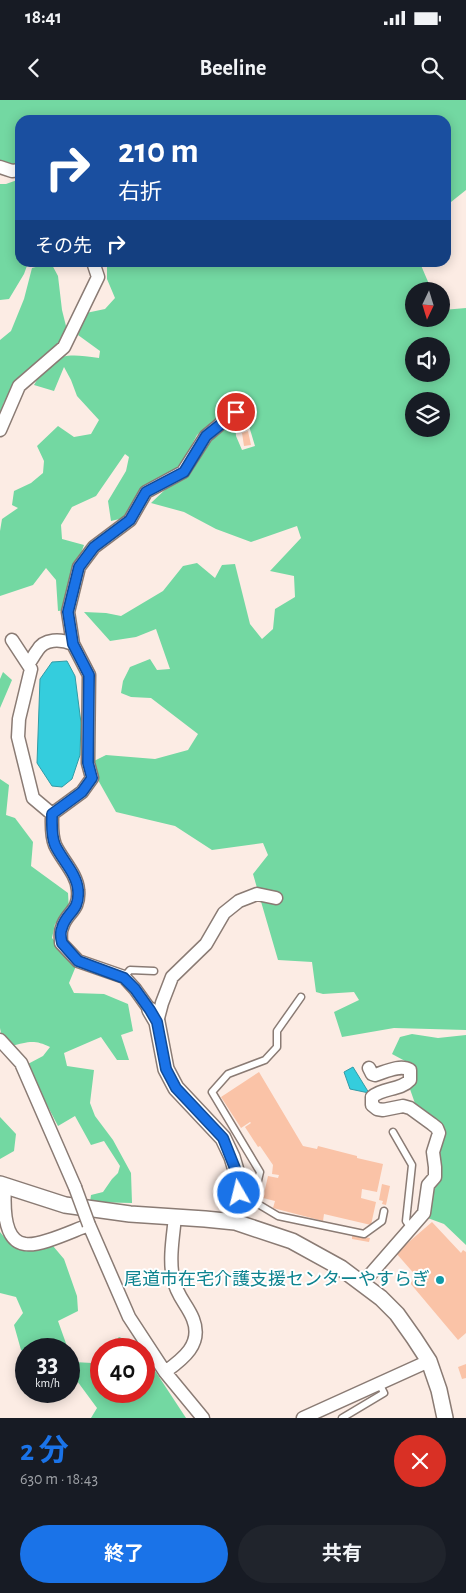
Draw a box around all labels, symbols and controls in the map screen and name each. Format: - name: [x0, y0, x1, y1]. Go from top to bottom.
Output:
- text: 18:41: [25, 8, 62, 27]
- icon: back: [20, 54, 48, 82]
- icon: search: [418, 54, 446, 82]
- text: Beeline: [200, 57, 266, 79]
- text: 210 m: [118, 134, 199, 169]
- icon: right: [35, 135, 100, 200]
- text: 右折: [118, 181, 162, 203]
- icon: right: [102, 230, 130, 258]
- text: その先: [35, 237, 92, 256]
- north arrow: [405, 282, 450, 328]
- map controls: [405, 282, 450, 437]
- button: sound: [405, 337, 450, 382]
- pin: [215, 391, 257, 433]
- button: layers: [405, 392, 450, 437]
- icon: arrive: [222, 398, 250, 426]
- position arrow: [212, 1166, 264, 1218]
- place label: 尾道市在宅介護支援センターやすらぎ: [124, 1269, 430, 1289]
- marker: 尾道市在宅介護支援センターやすらぎ: [434, 1274, 446, 1286]
- speed limit sign: 40: [90, 1338, 155, 1403]
- text: 33: [37, 1352, 58, 1377]
- text: km/h: [35, 1377, 60, 1389]
- button: close: [394, 1435, 446, 1487]
- text: 2 分: [20, 1436, 69, 1466]
- text: 630 m · 18:43: [20, 1471, 98, 1487]
- button: 終了: [20, 1525, 228, 1583]
- button: 共有: [238, 1525, 446, 1583]

